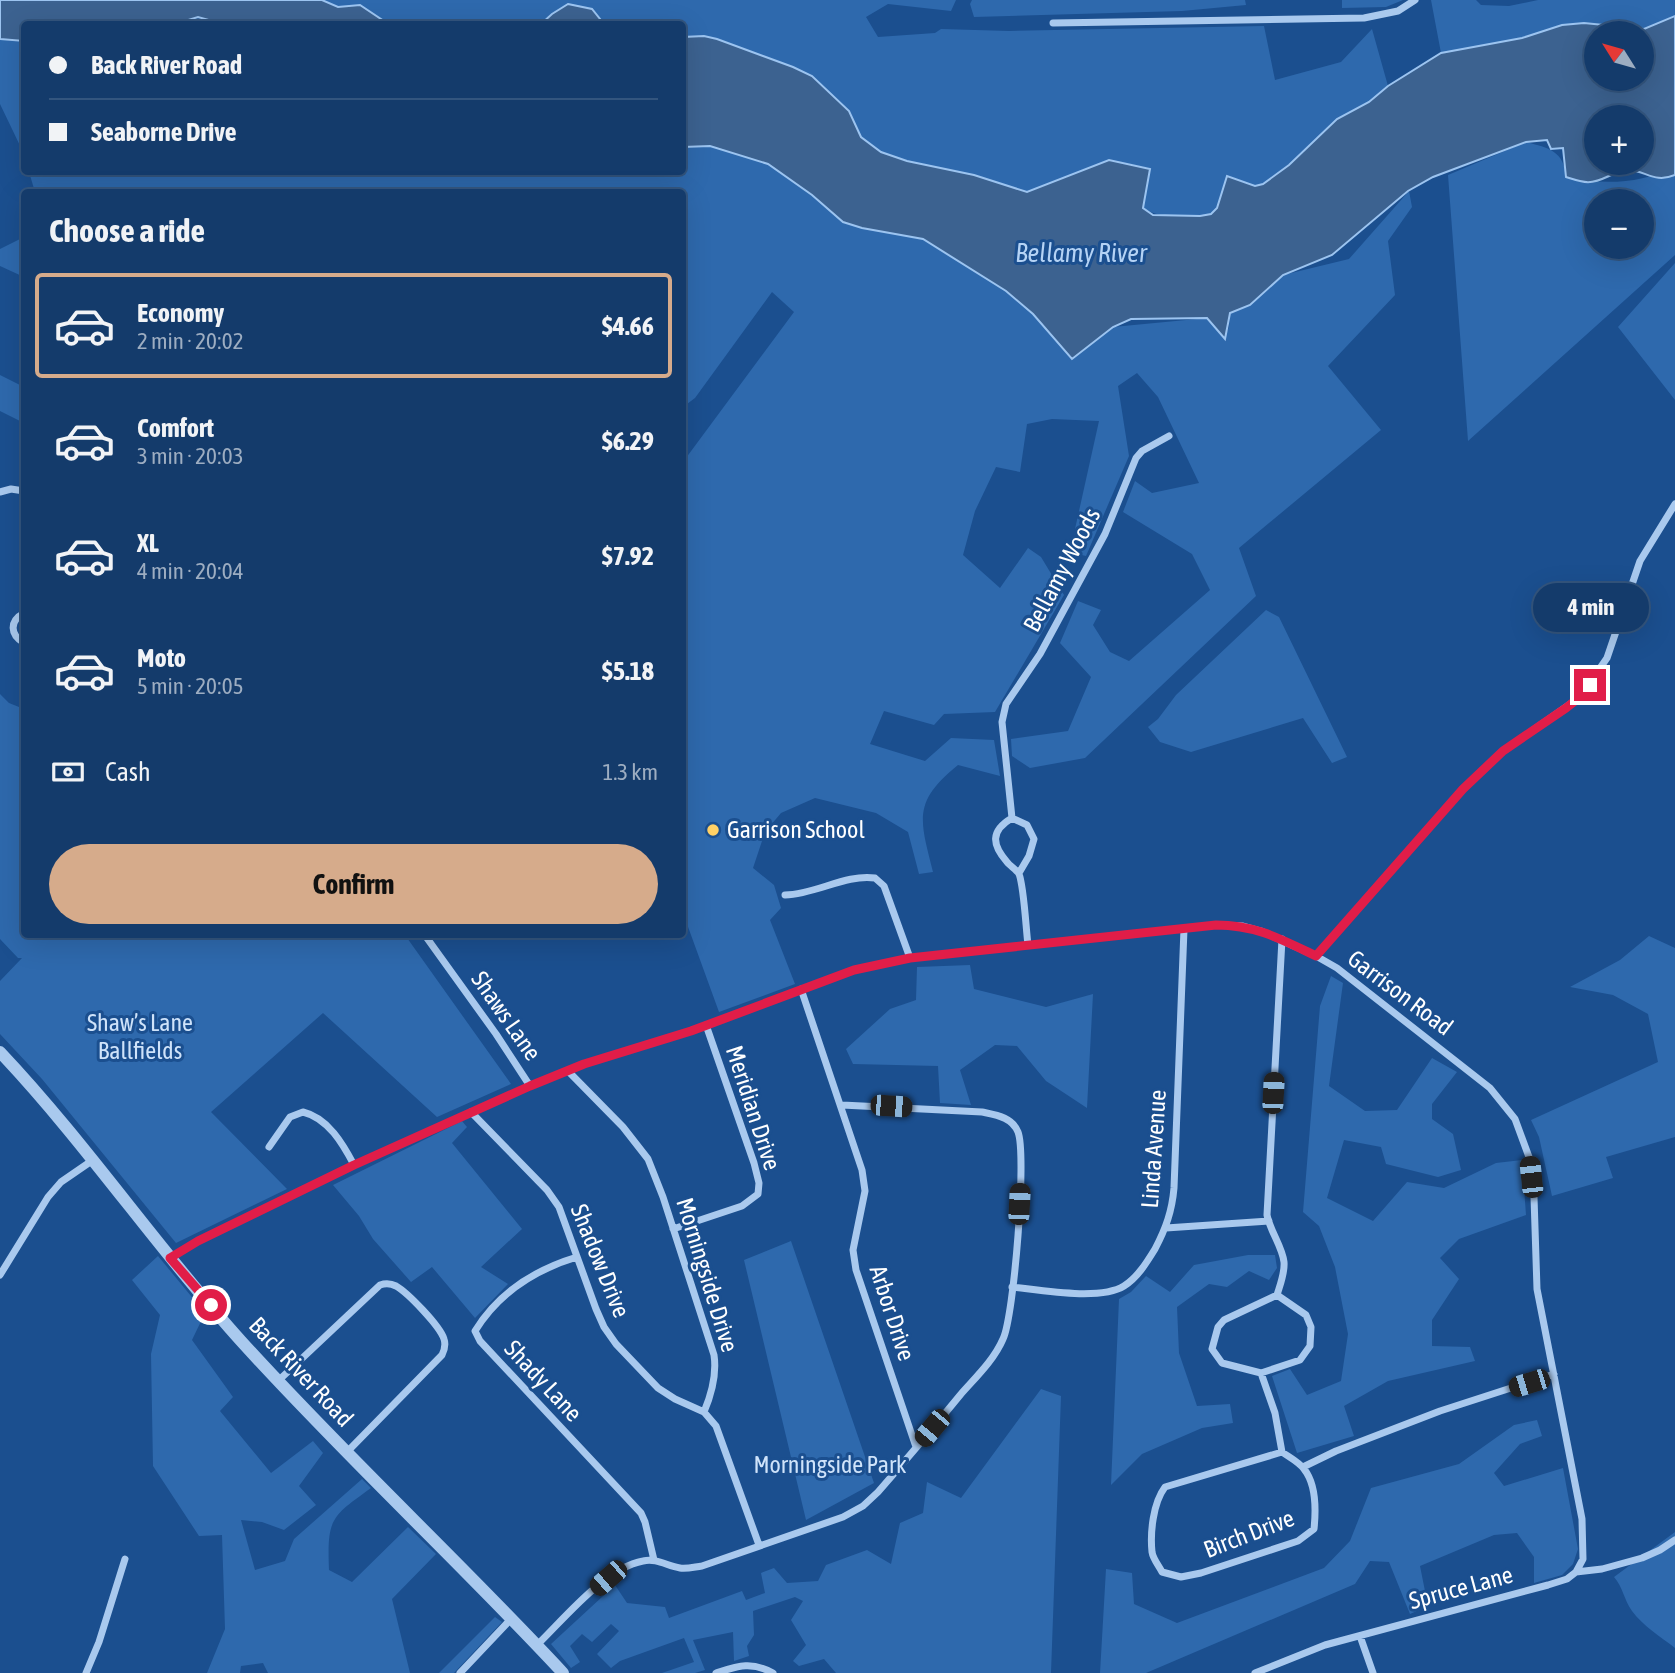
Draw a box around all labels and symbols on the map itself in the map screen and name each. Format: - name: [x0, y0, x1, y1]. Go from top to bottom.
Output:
- north arrow: [1584, 21, 1654, 91]
- water label: Bellamy River: [1015, 238, 1148, 268]
- street label: Bellamy Woods: [1018, 504, 1105, 636]
- callout: 4 min: [1532, 584, 1648, 632]
- route end: [1574, 669, 1606, 701]
- place label: Garrison School: [727, 816, 865, 843]
- marker: Garrison School: [705, 822, 721, 838]
- street label: Garrison Road: [1343, 944, 1458, 1041]
- street label: Shaws Lane: [466, 966, 547, 1065]
- park label: Shaw’s Lane Ballfields: [87, 1009, 193, 1064]
- street label: Meridian Drive: [721, 1042, 786, 1173]
- car: [1262, 1071, 1285, 1115]
- street label: Linda Avenue: [1136, 1089, 1171, 1209]
- car: [870, 1094, 913, 1118]
- car: [1519, 1155, 1544, 1199]
- car: [1008, 1182, 1031, 1226]
- street label: Morningside Drive: [671, 1195, 744, 1355]
- street label: Shadow Drive: [566, 1200, 635, 1321]
- street label: Arbor Drive: [864, 1262, 921, 1364]
- route start: [195, 1289, 227, 1321]
- street label: Back River Road: [244, 1311, 359, 1432]
- street label: Shady Lane: [499, 1335, 587, 1427]
- car: [1506, 1367, 1553, 1399]
- car: [911, 1405, 954, 1451]
- park label: Morningside Park: [753, 1451, 907, 1478]
- street label: Birch Drive: [1200, 1504, 1298, 1563]
- car: [586, 1556, 631, 1600]
- street label: Spruce Lane: [1406, 1561, 1516, 1614]

